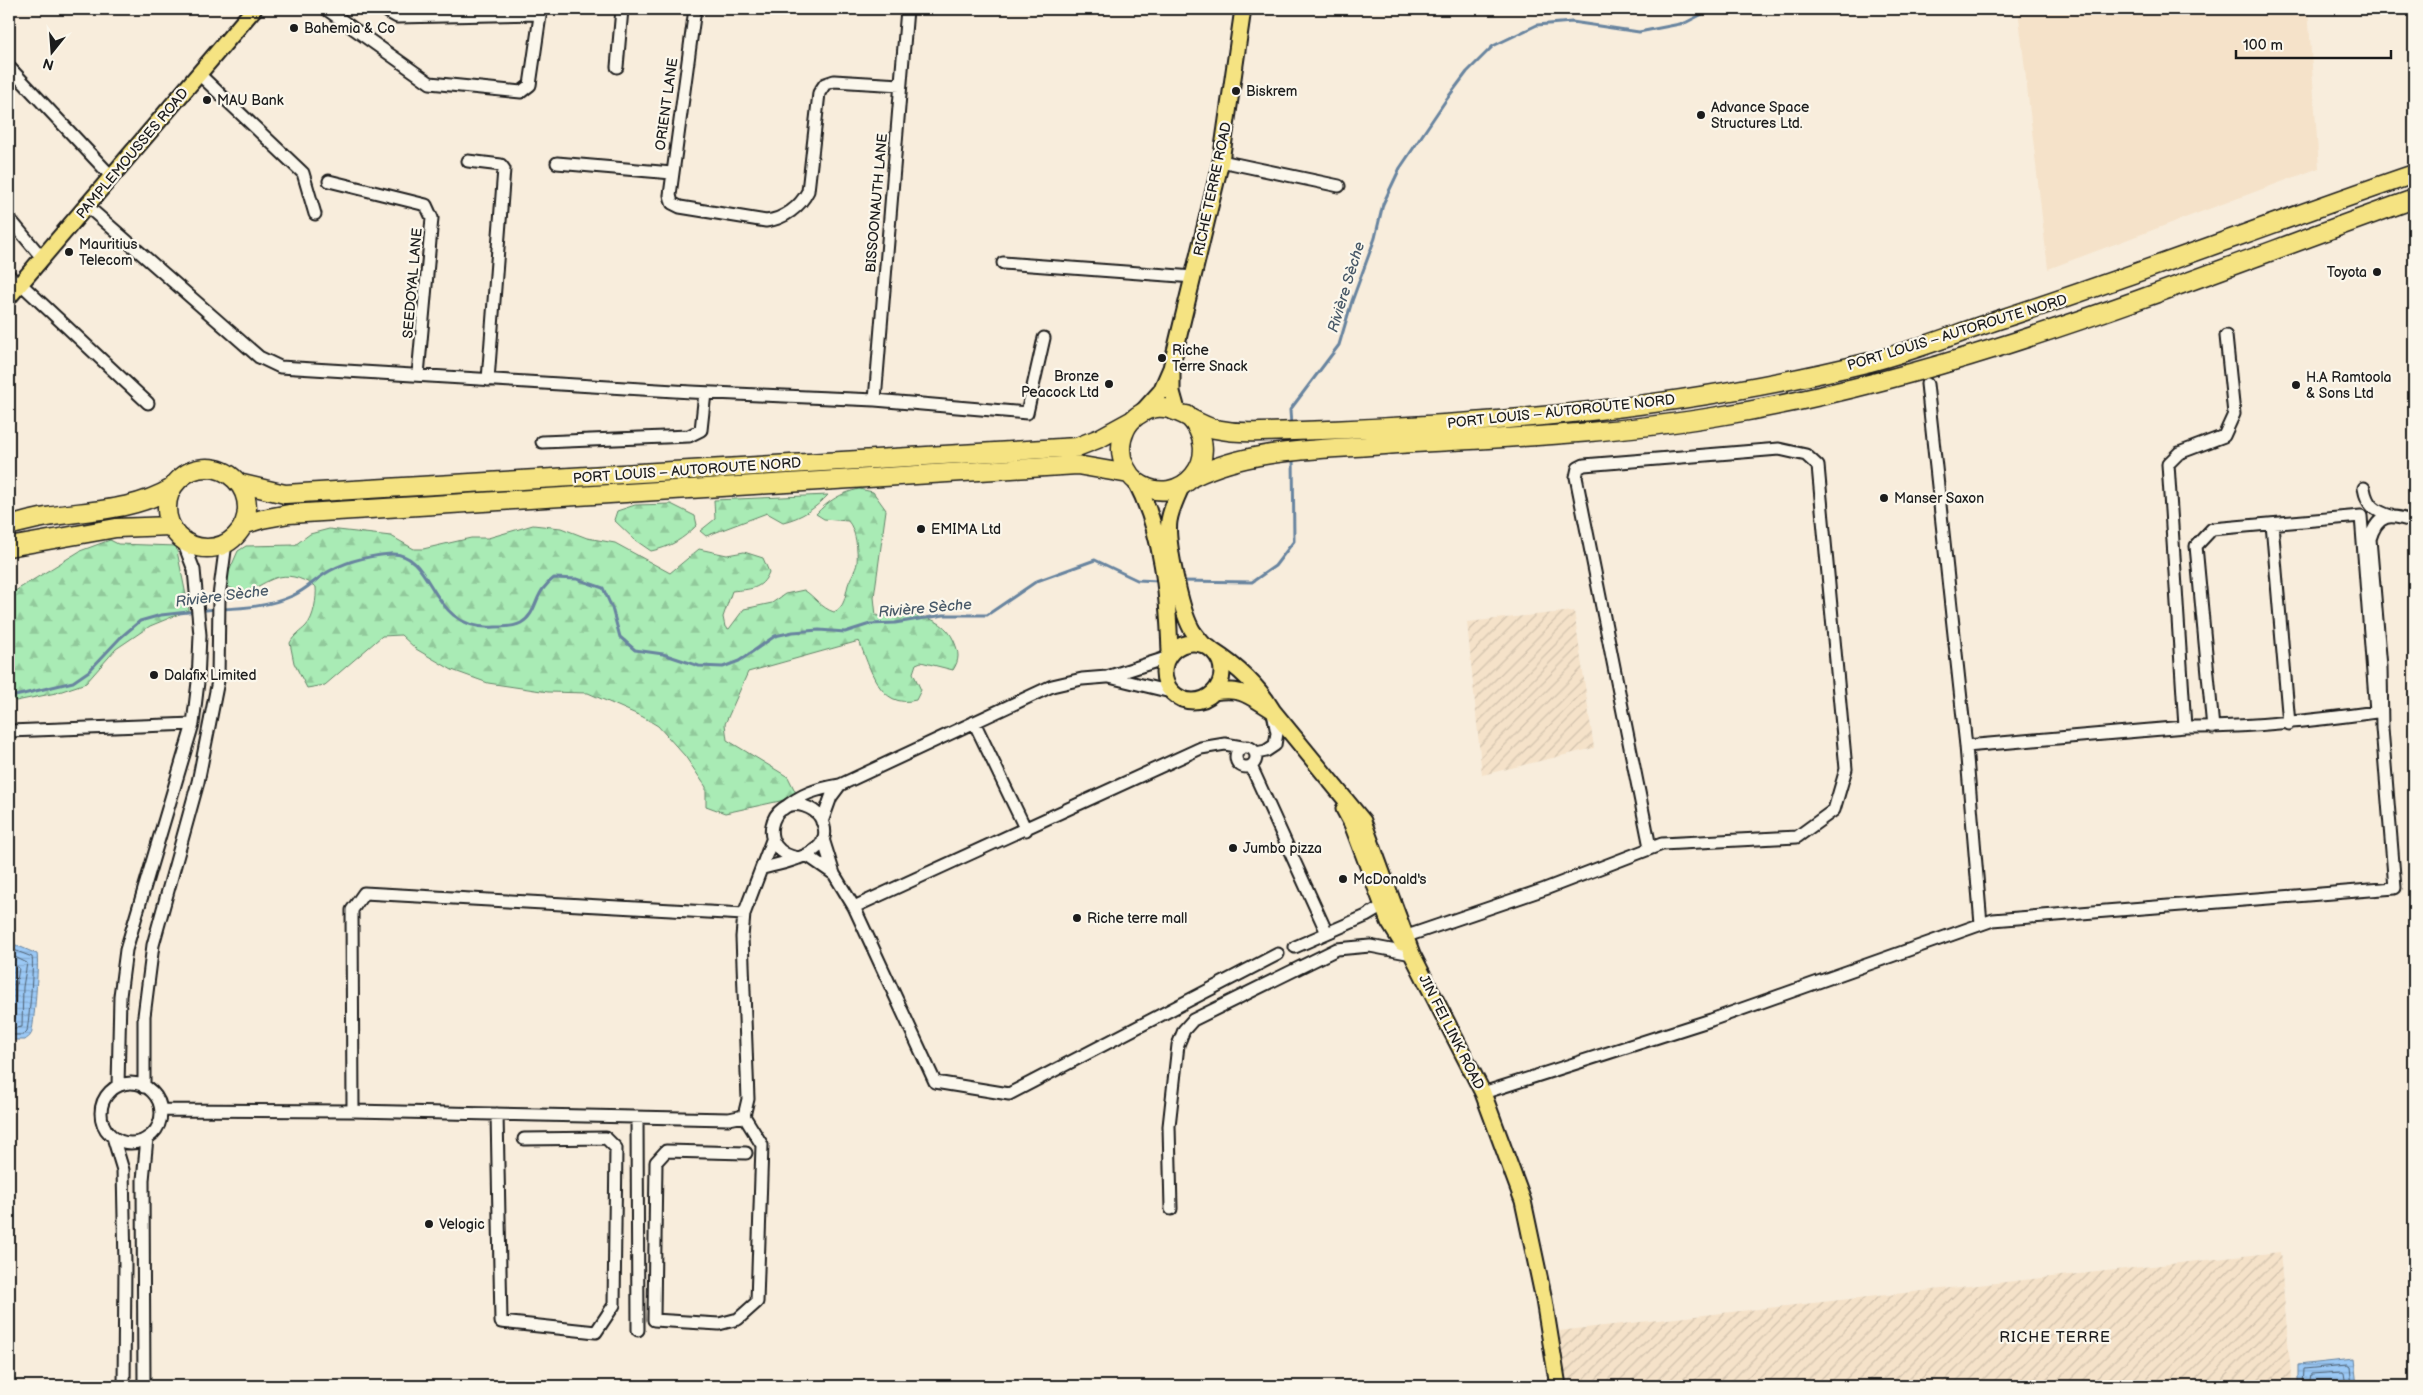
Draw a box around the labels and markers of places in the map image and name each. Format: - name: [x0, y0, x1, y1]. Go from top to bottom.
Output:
- place label: Bahemia & Co: [304, 20, 395, 37]
- marker: Bahemia & Co: [288, 22, 300, 34]
- place label: Biskrem: [1246, 83, 1297, 100]
- marker: Biskrem: [1230, 85, 1242, 97]
- place label: MAU Bank: [217, 92, 284, 109]
- marker: MAU Bank: [201, 94, 213, 106]
- place label: Advance Space Structures Ltd.: [1711, 99, 1809, 132]
- marker: Advance Space Structures Ltd.: [1695, 109, 1707, 121]
- place label: Mauritius Telecom: [79, 236, 138, 269]
- marker: Mauritius Telecom: [63, 246, 75, 258]
- place label: Toyota: [2327, 264, 2367, 281]
- marker: Toyota: [2371, 266, 2383, 278]
- place label: Riche Terre Snack: [1172, 342, 1248, 375]
- marker: Riche Terre Snack: [1156, 352, 1168, 364]
- place label: Bronze Peacock Ltd: [1021, 368, 1099, 401]
- place label: H.A Ramtoola & Sons Ltd: [2306, 369, 2392, 402]
- marker: Bronze Peacock Ltd: [1103, 378, 1115, 390]
- marker: H.A Ramtoola & Sons Ltd: [2290, 379, 2302, 391]
- place label: Manser Saxon: [1894, 490, 1984, 507]
- marker: Manser Saxon: [1878, 492, 1890, 504]
- place label: EMIMA Ltd: [931, 521, 1001, 538]
- marker: EMIMA Ltd: [915, 523, 927, 535]
- place label: Dalafix Limited: [164, 667, 256, 684]
- marker: Dalafix Limited: [148, 669, 160, 681]
- place label: Jumbo pizza: [1243, 840, 1322, 857]
- marker: Jumbo pizza: [1227, 842, 1239, 854]
- place label: McDonald's: [1353, 871, 1427, 888]
- marker: McDonald's: [1337, 873, 1349, 885]
- place label: Riche terre mall: [1087, 910, 1187, 927]
- marker: Riche terre mall: [1071, 912, 1083, 924]
- place label: Velogic: [439, 1216, 485, 1233]
- marker: Velogic: [423, 1218, 435, 1230]

